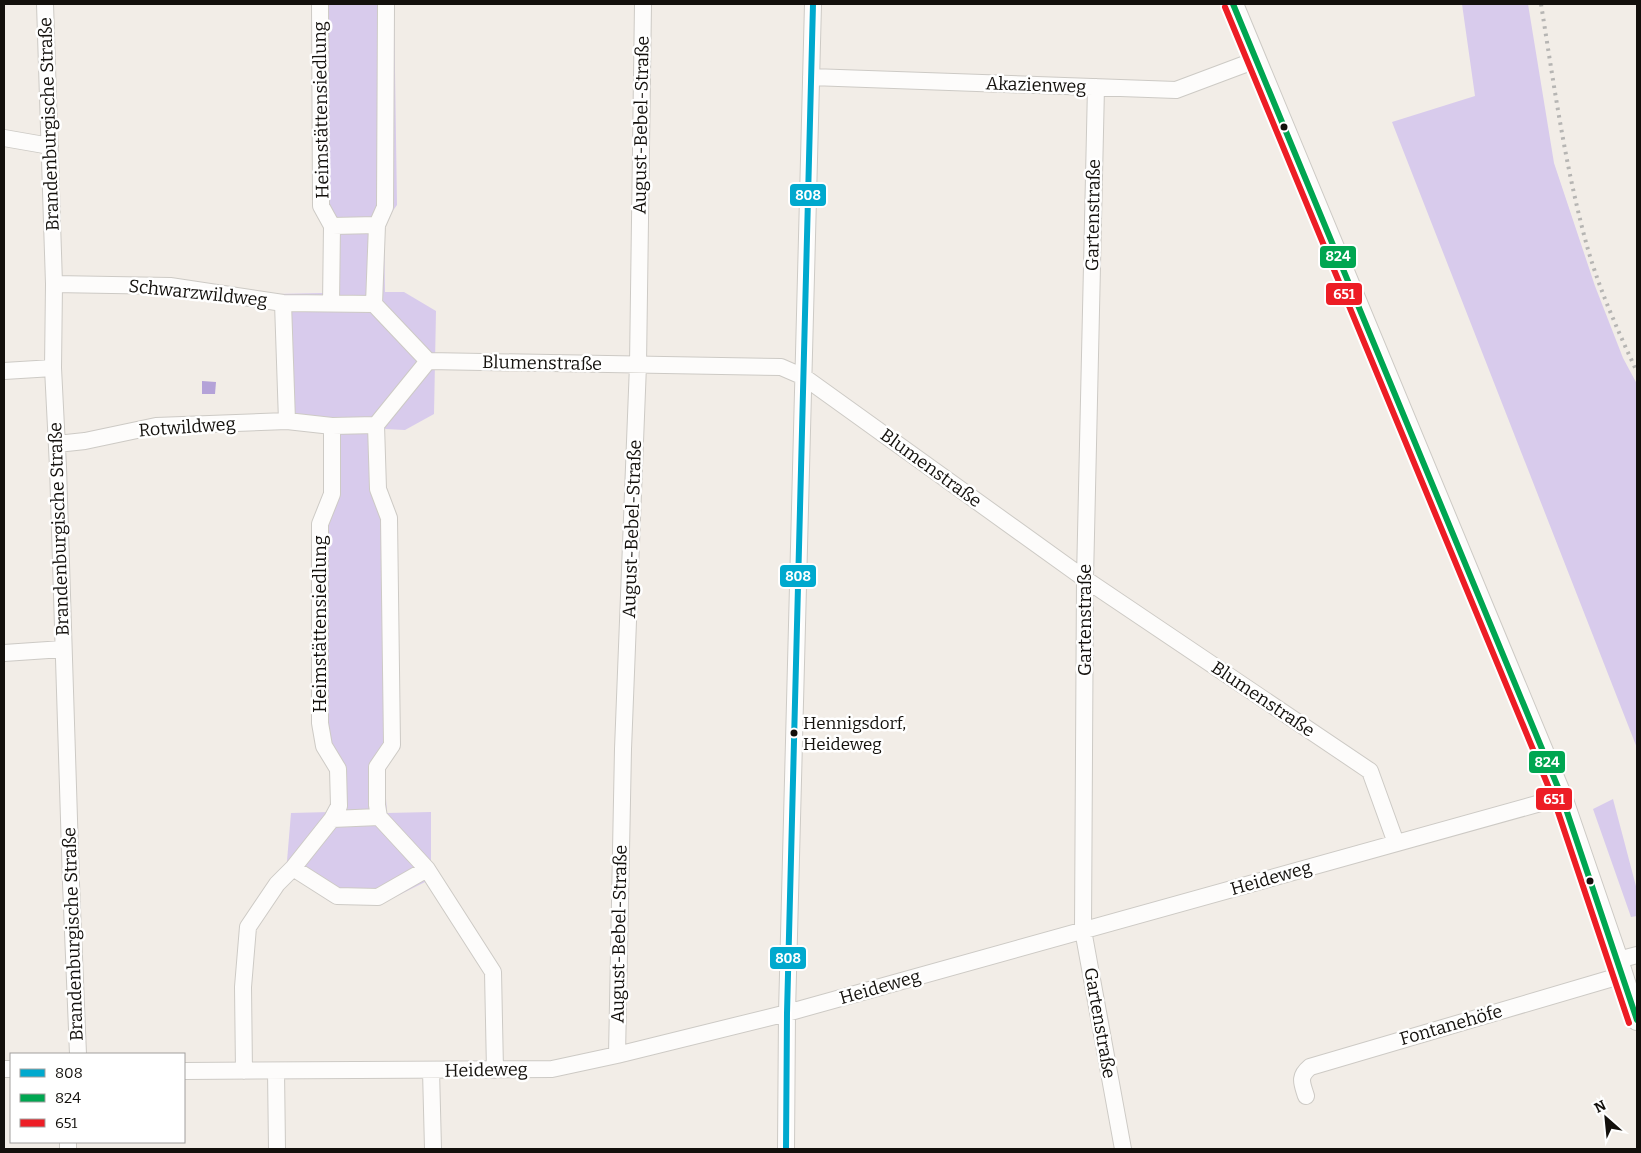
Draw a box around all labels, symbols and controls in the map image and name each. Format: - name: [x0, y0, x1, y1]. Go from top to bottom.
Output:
- street label: Brandenburgische Straße: [34, 17, 64, 231]
- street label: Heimstättensiedlung: [308, 21, 334, 199]
- street label: August-Bebel-Straße: [628, 36, 654, 214]
- street label: Akazienweg: [985, 72, 1087, 98]
- unlabelled marker: [1279, 122, 1289, 132]
- street label: Gartenstraße: [1081, 159, 1105, 271]
- line badge: 808: [789, 183, 827, 207]
- text: 808: [795, 187, 821, 204]
- line badge: 824: [1319, 245, 1357, 269]
- text: 824: [1326, 248, 1351, 265]
- street label: Schwarzwildweg: [127, 275, 269, 311]
- line badge: 651: [1325, 282, 1363, 306]
- text: 651: [1333, 286, 1355, 303]
- street label: Blumenstraße: [482, 351, 602, 375]
- street label: Rotwildweg: [138, 413, 236, 441]
- street label: Brandenburgische Straße: [44, 422, 74, 636]
- street label: Blumenstraße: [876, 424, 986, 512]
- street label: August-Bebel-Straße: [618, 439, 646, 619]
- street label: Heimstättensiedlung: [309, 535, 331, 713]
- line badge: 808: [779, 564, 817, 588]
- street label: Gartenstraße: [1074, 564, 1096, 676]
- text: 808: [785, 568, 811, 585]
- street label: Blumenstraße: [1207, 656, 1319, 742]
- place label: Hennigsdorf, Heideweg: [803, 713, 906, 755]
- marker: Hennigsdorf, Heideweg: [789, 728, 799, 738]
- line badge: 824: [1528, 750, 1566, 774]
- text: 824: [1535, 754, 1560, 771]
- line badge: 651: [1535, 787, 1573, 811]
- text: 651: [1543, 791, 1565, 808]
- street label: Brandenburgische Straße: [58, 827, 88, 1041]
- street label: August-Bebel-Straße: [606, 845, 632, 1023]
- street label: Heideweg: [1228, 856, 1314, 900]
- unlabelled marker: [1585, 876, 1595, 886]
- line badge: 808: [769, 946, 807, 970]
- text: 808: [775, 950, 801, 967]
- street label: Heideweg: [837, 965, 923, 1009]
- street label: Gartenstraße: [1079, 966, 1121, 1080]
- street label: Fontanehöfe: [1397, 1000, 1505, 1050]
- legend: [10, 1053, 185, 1143]
- street label: Heideweg: [444, 1058, 528, 1082]
- text: 808: [55, 1064, 83, 1082]
- text: 824: [55, 1089, 81, 1107]
- north arrow: [1581, 1093, 1631, 1143]
- text: N: [1592, 1097, 1609, 1117]
- text: 651: [55, 1114, 77, 1132]

